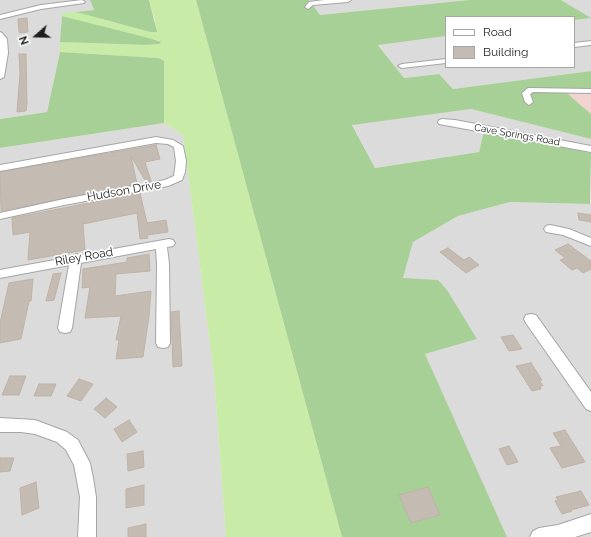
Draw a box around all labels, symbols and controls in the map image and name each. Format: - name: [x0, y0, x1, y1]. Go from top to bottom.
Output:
- north arrow: [16, 16, 56, 56]
- legend: [445, 16, 575, 68]
- text: Road: [483, 25, 512, 39]
- text: N: [17, 34, 32, 46]
- text: Building: [483, 45, 529, 59]
- street label: Cave Springs Road: [473, 122, 561, 148]
- street label: Hudson Drive: [86, 177, 162, 205]
- street label: Riley Road: [54, 245, 114, 269]

